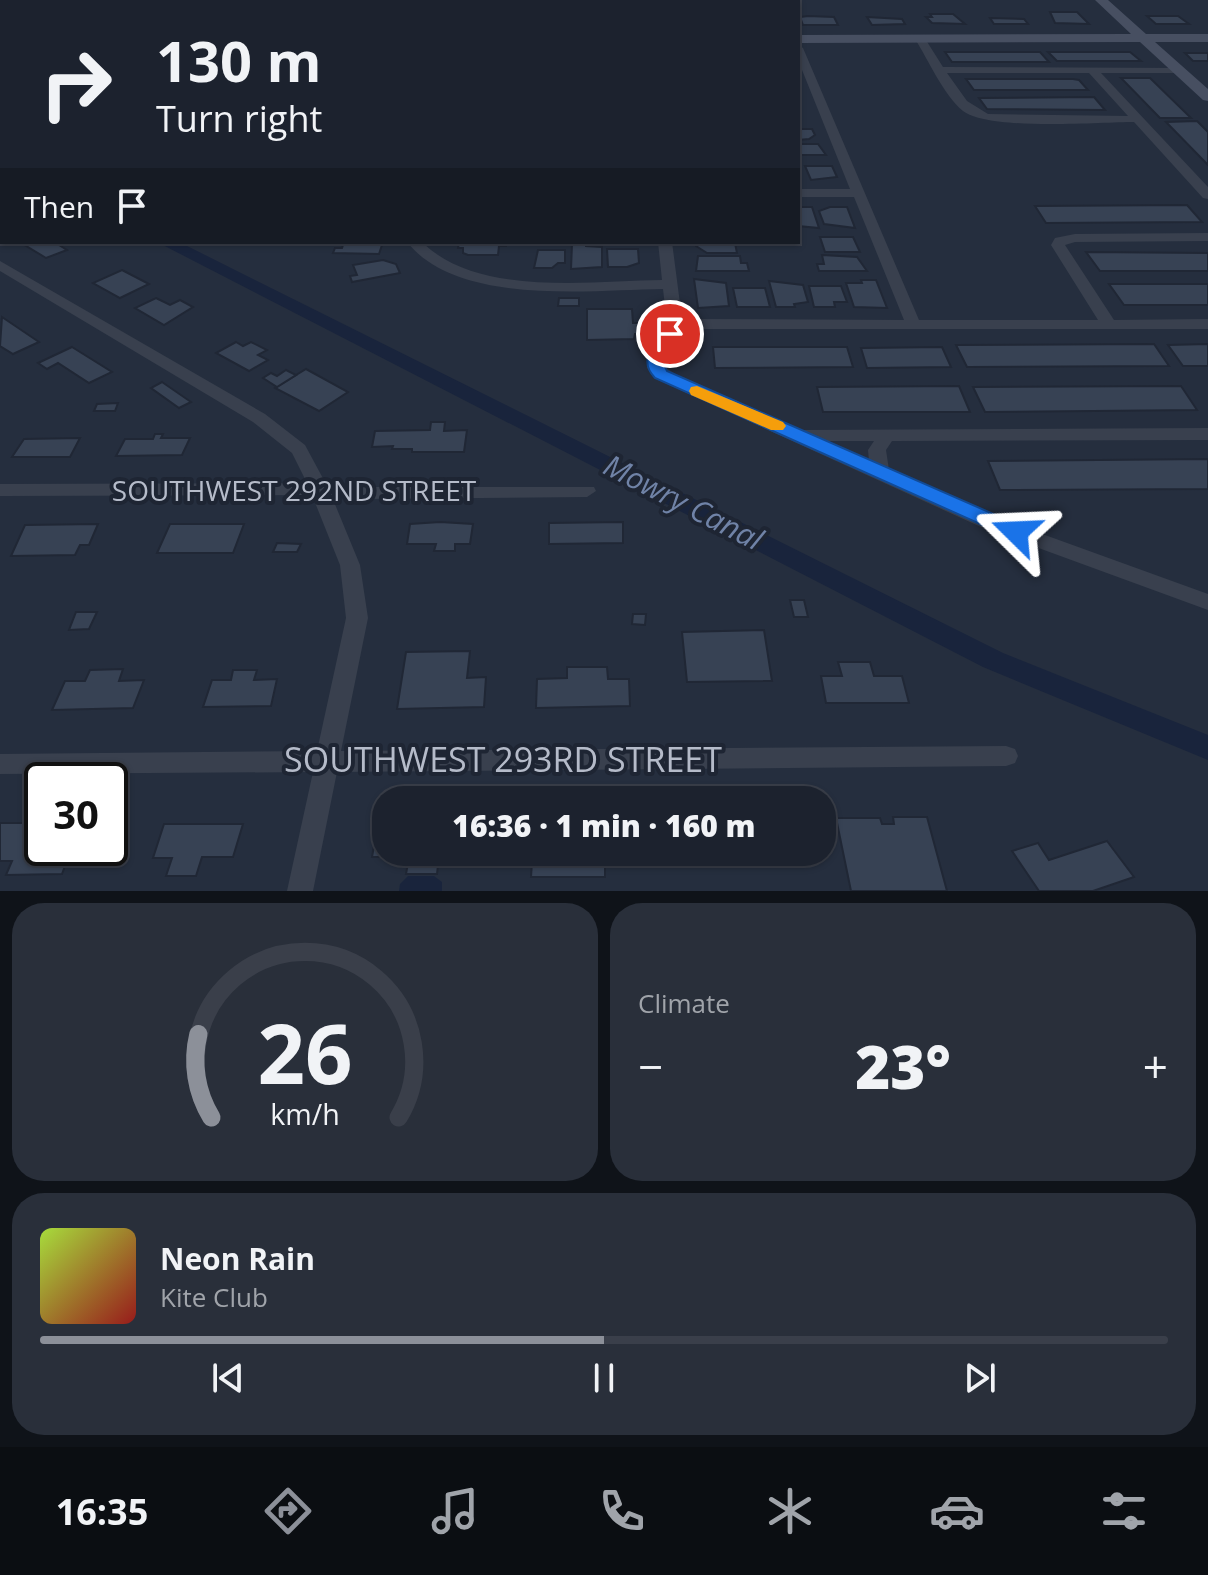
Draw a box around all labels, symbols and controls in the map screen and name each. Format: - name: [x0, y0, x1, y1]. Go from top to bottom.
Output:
- text: 130 m: [156, 22, 322, 98]
- icon: right: [24, 32, 128, 136]
- text: Turn right: [156, 94, 322, 143]
- icon: arrive: [110, 184, 154, 228]
- text: Then: [24, 186, 94, 227]
- pin: [636, 300, 704, 368]
- icon: arrive: [648, 312, 692, 356]
- water label: Mowry Canal: [597, 444, 771, 560]
- street label: SOUTHWEST 292ND STREET: [112, 471, 477, 509]
- position arrow: [974, 490, 1058, 574]
- street label: SOUTHWEST 293RD STREET: [284, 736, 722, 782]
- speed limit sign: 30: [24, 762, 128, 866]
- text: 16:36 · 1 min · 160 m: [452, 805, 756, 846]
- text: Climate: [638, 985, 730, 1021]
- text: 26: [257, 995, 353, 1108]
- text: 23°: [855, 1025, 951, 1107]
- text: −: [638, 1036, 663, 1096]
- text: +: [1143, 1036, 1168, 1096]
- text: km/h: [270, 1094, 340, 1133]
- text: Neon Rain: [160, 1238, 315, 1279]
- text: Kite Club: [160, 1279, 268, 1315]
- icon: previous: [206, 1356, 250, 1400]
- icon: pause: [582, 1356, 626, 1400]
- icon: next: [958, 1356, 1002, 1400]
- icon: directions: [260, 1483, 316, 1539]
- icon: music: [427, 1483, 483, 1539]
- icon: phone: [594, 1483, 650, 1539]
- icon: climate: [762, 1483, 818, 1539]
- icon: car: [929, 1483, 985, 1539]
- icon: filters: [1096, 1483, 1152, 1539]
- text: 16:35: [56, 1487, 148, 1536]

